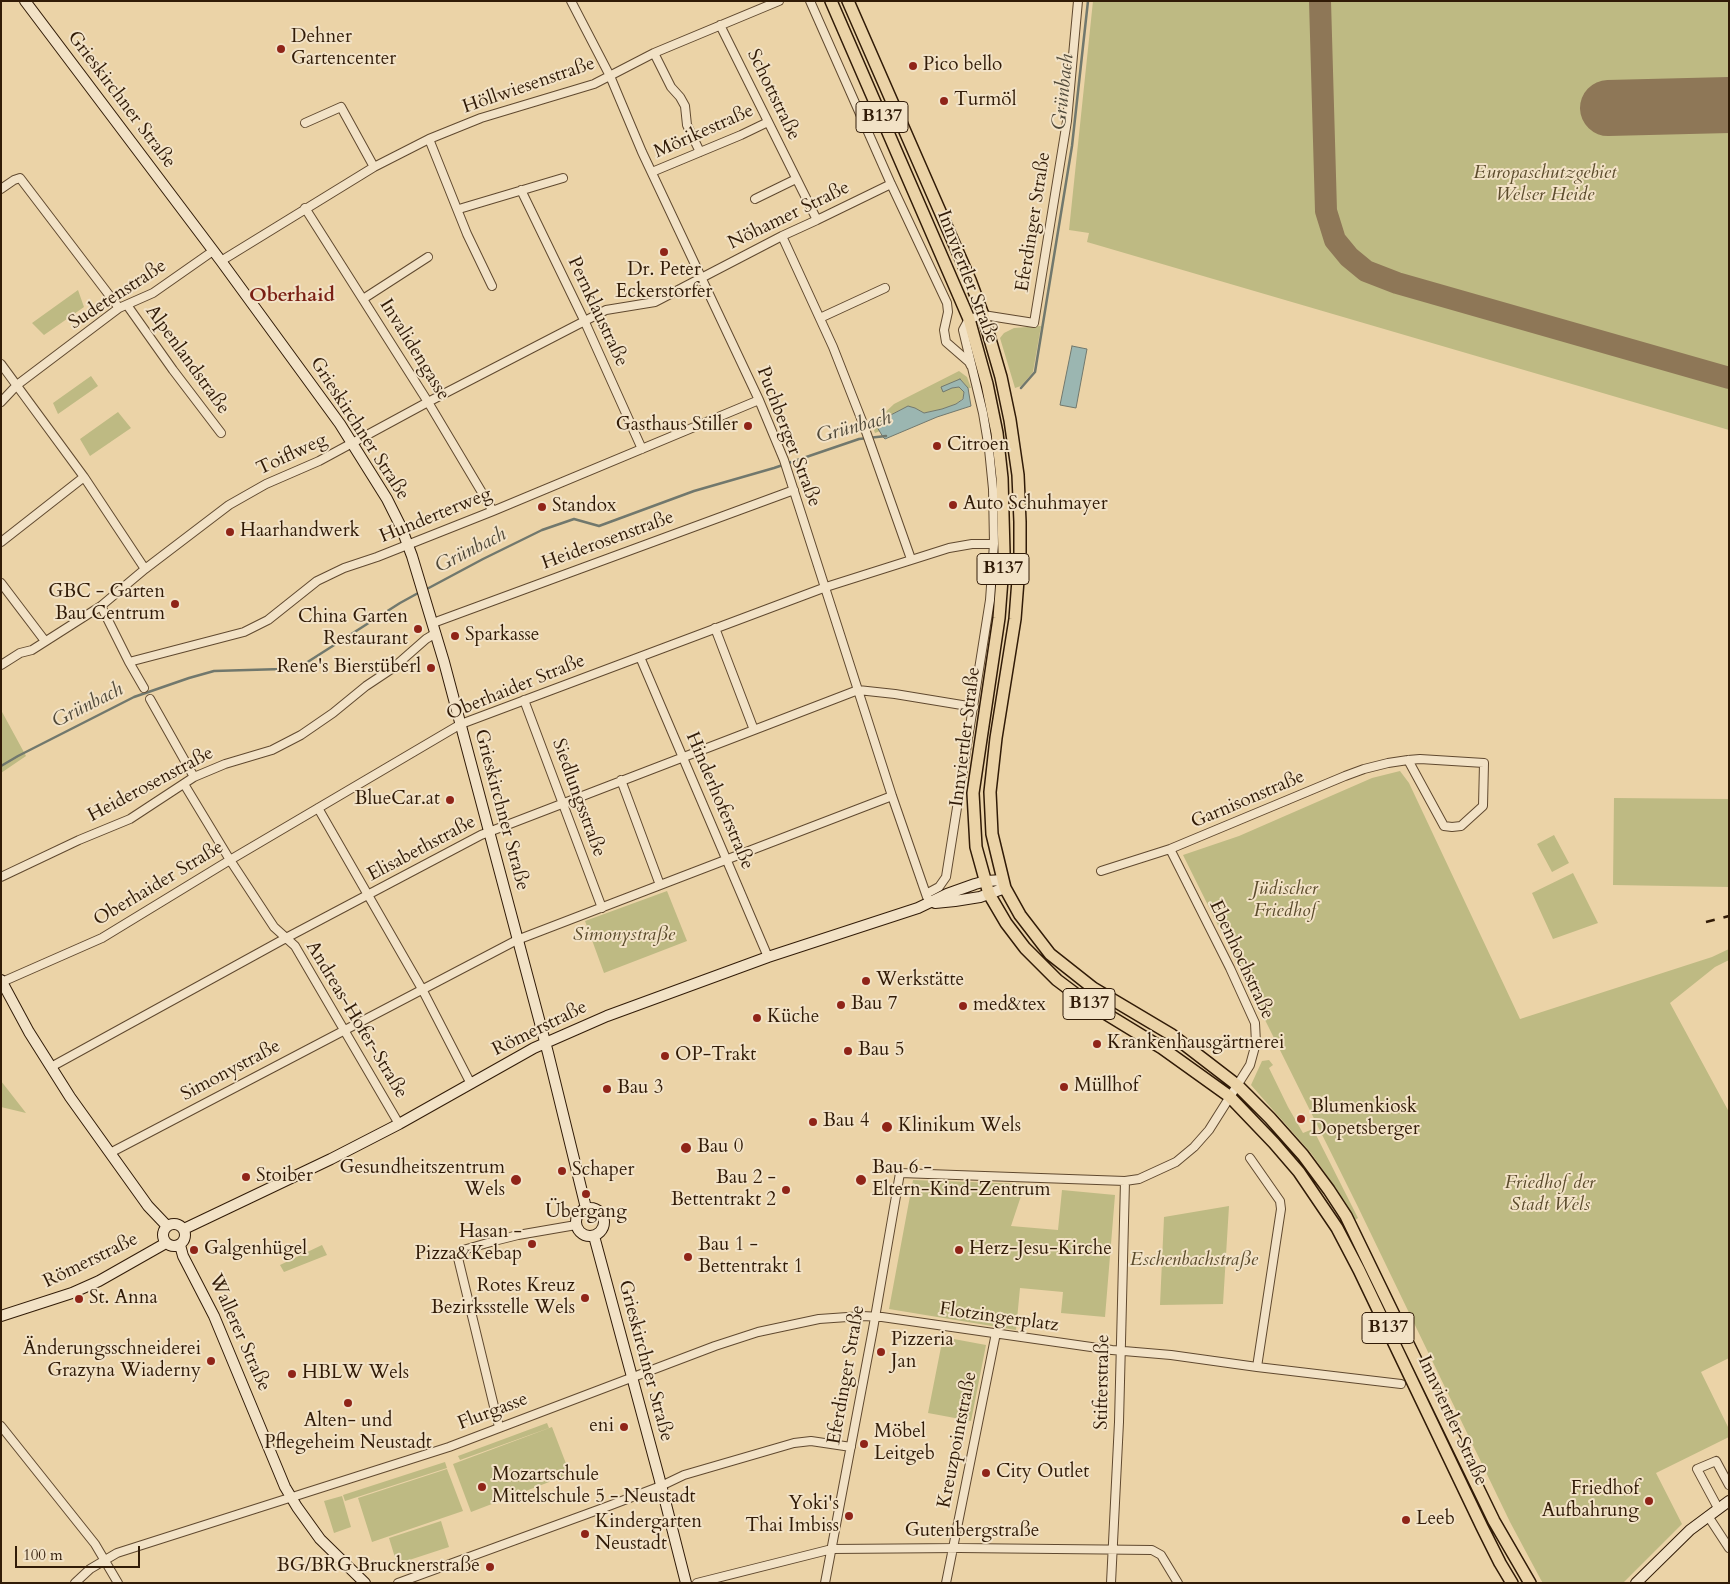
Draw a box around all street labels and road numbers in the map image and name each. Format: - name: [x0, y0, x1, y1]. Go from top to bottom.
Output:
- street label: Grieskirchner Straße: [62, 27, 180, 173]
- street label: Schottstraße: [741, 46, 805, 144]
- street label: Höllwiesenstraße: [460, 53, 598, 119]
- street label: Mörikestraße: [651, 100, 757, 164]
- road number: B137: [856, 101, 908, 132]
- street label: Eferdinger Straße: [1012, 150, 1056, 294]
- street label: Nöhamer Straße: [724, 177, 854, 255]
- street label: Innviertler Straße: [931, 207, 1003, 347]
- street label: Pernklaustraße: [562, 253, 632, 371]
- street label: Sudetenstraße: [65, 255, 171, 335]
- street label: Invalidengasse: [374, 295, 454, 405]
- street label: Alpenlandstraße: [140, 301, 234, 419]
- street label: Grieskirchner Straße: [304, 353, 414, 505]
- street label: Puchberger Straße: [751, 364, 825, 510]
- street label: Toiflweg: [253, 429, 331, 481]
- street label: Hunderterweg: [377, 483, 495, 549]
- street label: Heiderosenstraße: [539, 507, 677, 575]
- road number: B137: [977, 554, 1029, 584]
- street label: Oberhaider Straße: [443, 650, 589, 726]
- street label: Innviertler Straße: [946, 666, 986, 808]
- street label: Grieskirchner Straße: [469, 727, 533, 893]
- street label: Hinderhoferstraße: [680, 729, 758, 873]
- street label: Siedlungsstraße: [546, 736, 610, 860]
- street label: Heiderosenstraße: [84, 742, 218, 828]
- street label: Garnisonstraße: [1188, 766, 1308, 834]
- street label: Elisabethstraße: [364, 811, 480, 887]
- street label: Oberhaider Straße: [90, 836, 228, 932]
- street label: Ebenhochstraße: [1203, 897, 1279, 1023]
- street label: Andreas-Hofer-Straße: [300, 937, 412, 1103]
- road number: B137: [1063, 989, 1115, 1020]
- street label: Römerstraße: [489, 996, 591, 1062]
- street label: Simonystraße: [177, 1035, 285, 1107]
- street label: Römerstraße: [40, 1228, 142, 1294]
- street label: Wallerer Straße: [203, 1271, 275, 1395]
- street label: Grieskirchner Straße: [613, 1278, 677, 1444]
- street label: Flotzingerplatz: [938, 1298, 1060, 1338]
- street label: Eferdinger Straße: [824, 1303, 870, 1447]
- road number: B137: [1362, 1312, 1414, 1344]
- street label: Stifterstraße: [1091, 1334, 1115, 1430]
- street label: Innviertler Straße: [1412, 1352, 1492, 1490]
- street label: Kreuzpointstraße: [934, 1370, 982, 1510]
- street label: Flurgasse: [455, 1388, 531, 1436]
- street label: Gutenbergstraße: [905, 1521, 1039, 1543]

